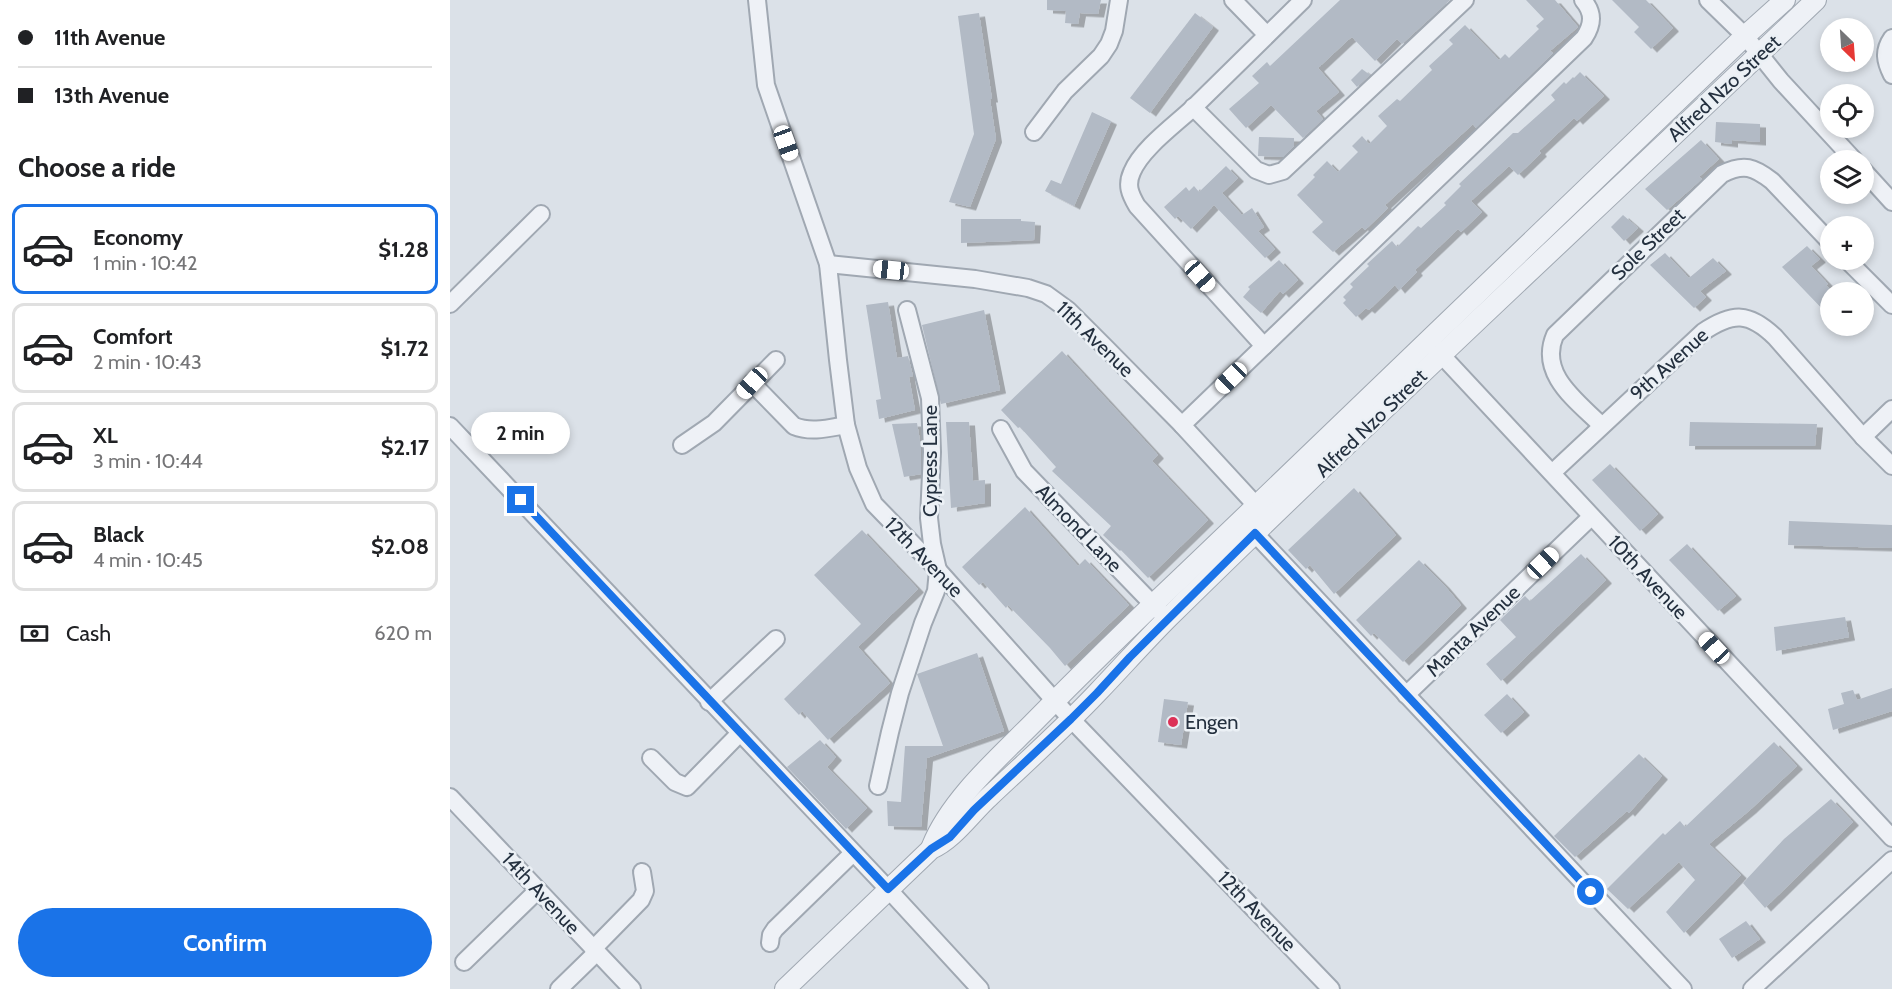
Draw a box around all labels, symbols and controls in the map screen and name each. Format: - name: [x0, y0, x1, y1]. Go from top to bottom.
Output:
- north arrow: [1820, 18, 1874, 72]
- map controls: [1820, 18, 1874, 336]
- text: 11th Avenue: [54, 24, 165, 51]
- street label: Alfred Nzo Street: [1663, 29, 1786, 146]
- text: 13th Avenue: [54, 82, 169, 109]
- button: locate: [1820, 84, 1874, 138]
- car: [771, 123, 801, 163]
- button: layers: [1820, 150, 1874, 204]
- text: Choose a ride: [18, 151, 176, 184]
- street label: Sole Street: [1606, 203, 1690, 285]
- button: +: [1820, 216, 1874, 270]
- icon: car: [21, 222, 75, 276]
- text: Economy: [93, 224, 183, 251]
- text: $1.28: [378, 236, 429, 263]
- text: 1 min · 10:42: [93, 251, 197, 275]
- car: [1181, 257, 1219, 295]
- car: [872, 259, 910, 281]
- button: −: [1820, 282, 1874, 336]
- street label: 11th Avenue: [1051, 296, 1139, 382]
- icon: car: [21, 321, 75, 375]
- text: Comfort: [93, 323, 172, 350]
- street label: 9th Avenue: [1625, 323, 1713, 405]
- text: $1.72: [380, 335, 429, 362]
- text: 2 min · 10:43: [93, 350, 202, 374]
- car: [1212, 359, 1250, 397]
- car: [733, 364, 771, 402]
- street label: Alfred Nzo Street: [1310, 364, 1432, 482]
- street label: Cypress Lane: [918, 405, 942, 517]
- callout: 2 min: [472, 413, 571, 455]
- icon: car: [21, 420, 75, 474]
- text: 2 min: [496, 421, 545, 445]
- text: XL: [93, 422, 118, 449]
- text: $2.17: [381, 434, 429, 461]
- text: 3 min · 10:44: [93, 449, 203, 473]
- street label: Almond Lane: [1031, 479, 1127, 577]
- route end: [507, 486, 534, 513]
- street label: 12th Avenue: [880, 512, 968, 602]
- icon: car: [21, 519, 75, 573]
- text: Black: [93, 521, 144, 548]
- street label: 10th Avenue: [1603, 530, 1693, 624]
- text: $2.08: [371, 533, 429, 560]
- car: [1524, 544, 1562, 582]
- text: 4 min · 10:45: [93, 548, 203, 572]
- street label: Manta Avenue: [1421, 580, 1525, 682]
- icon: cash: [18, 617, 51, 650]
- text: Cash: [66, 620, 111, 647]
- text: 620 m: [374, 621, 432, 645]
- car: [1695, 629, 1733, 667]
- place label: Engen: [1185, 710, 1238, 734]
- marker: Engen: [1166, 715, 1180, 729]
- street label: 14th Avenue: [497, 847, 585, 939]
- street label: 12th Avenue: [1213, 866, 1301, 956]
- route start: [1577, 878, 1604, 905]
- button: Confirm: [18, 908, 432, 977]

